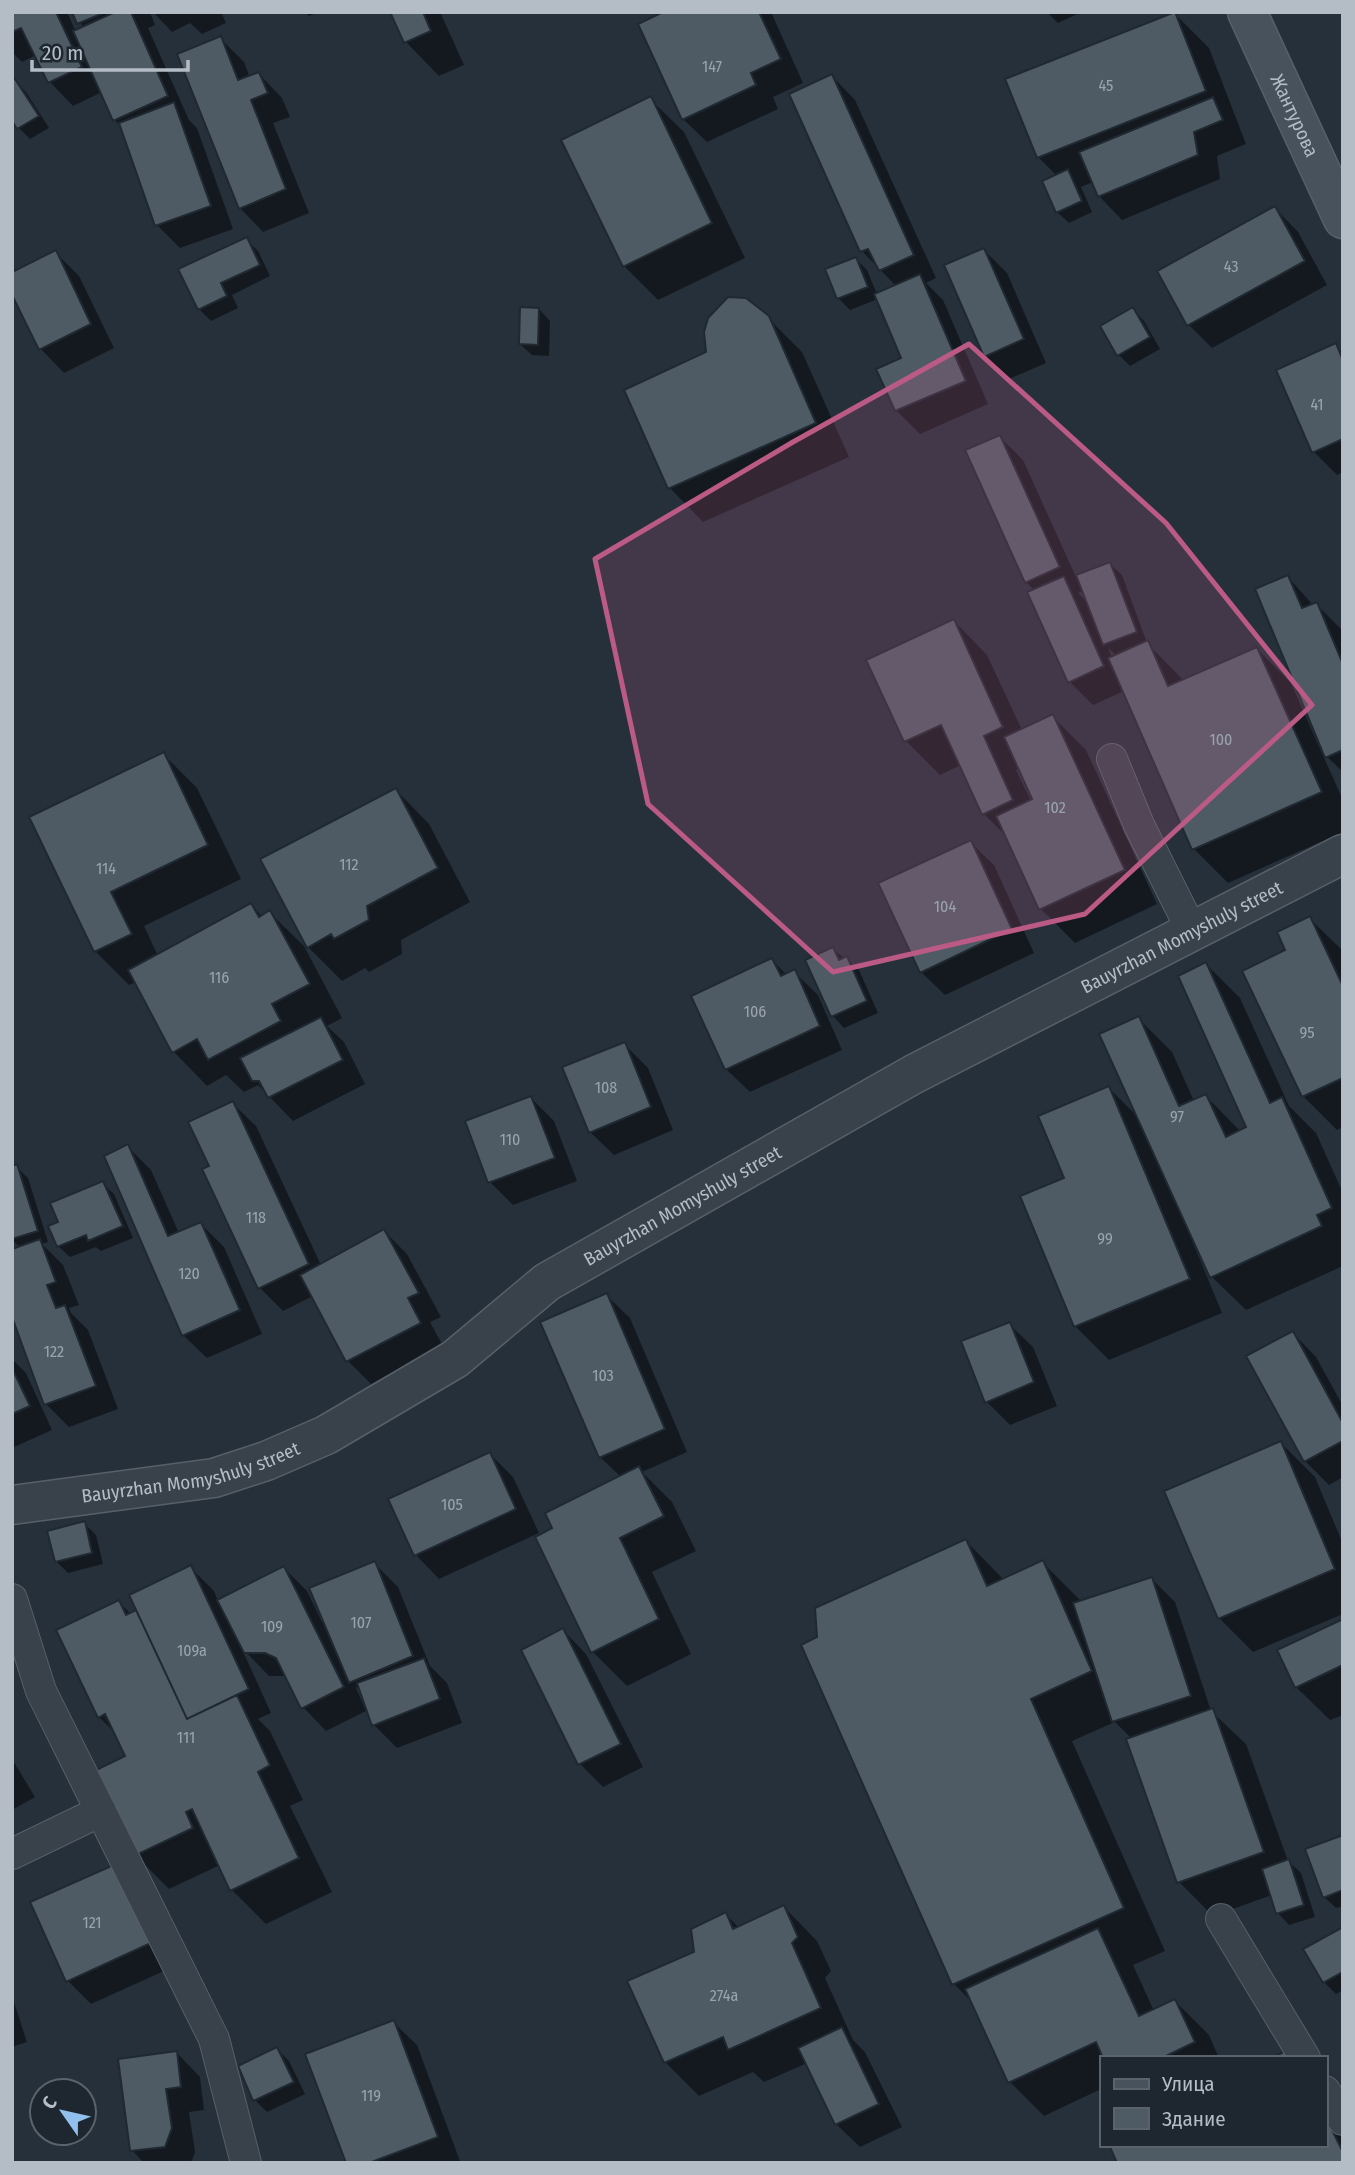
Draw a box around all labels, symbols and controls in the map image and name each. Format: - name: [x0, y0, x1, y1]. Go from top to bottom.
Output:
- scale bar: [32, 28, 187, 72]
- text: 20 m: [42, 40, 83, 66]
- house number: 147: [702, 57, 723, 76]
- street label: Жантурова: [1266, 70, 1324, 160]
- house number: 45: [1099, 76, 1113, 95]
- house number: 43: [1224, 257, 1238, 276]
- house number: 41: [1310, 395, 1324, 414]
- house number: 100: [1210, 730, 1232, 749]
- house number: 102: [1044, 798, 1066, 817]
- house number: 112: [339, 855, 359, 874]
- house number: 114: [96, 859, 116, 878]
- street label: Bauyrzhan Momyshuly street: [1077, 875, 1287, 998]
- house number: 104: [934, 897, 956, 916]
- house number: 116: [209, 968, 229, 987]
- house number: 106: [744, 1002, 766, 1021]
- house number: 95: [1299, 1023, 1315, 1042]
- house number: 108: [595, 1078, 617, 1097]
- house number: 97: [1170, 1107, 1185, 1126]
- house number: 110: [500, 1130, 520, 1149]
- street label: Bauyrzhan Momyshuly street: [579, 1140, 786, 1270]
- house number: 118: [246, 1208, 266, 1227]
- house number: 99: [1097, 1229, 1113, 1248]
- house number: 120: [178, 1264, 200, 1283]
- house number: 122: [44, 1342, 64, 1361]
- house number: 103: [592, 1366, 614, 1385]
- street label: Bauyrzhan Momyshuly street: [80, 1436, 304, 1507]
- house number: 105: [441, 1495, 463, 1514]
- house number: 107: [351, 1613, 372, 1632]
- house number: 109: [261, 1617, 283, 1636]
- house number: 109а: [177, 1641, 207, 1660]
- house number: 111: [177, 1728, 195, 1747]
- house number: 121: [82, 1913, 102, 1932]
- house number: 274а: [710, 1986, 738, 2005]
- legend: [1100, 2056, 1327, 2147]
- text: Улица: [1161, 2071, 1215, 2097]
- north arrow: [28, 2077, 98, 2147]
- house number: 119: [361, 2086, 381, 2105]
- text: С: [37, 2092, 62, 2113]
- text: Здание: [1162, 2106, 1226, 2132]

